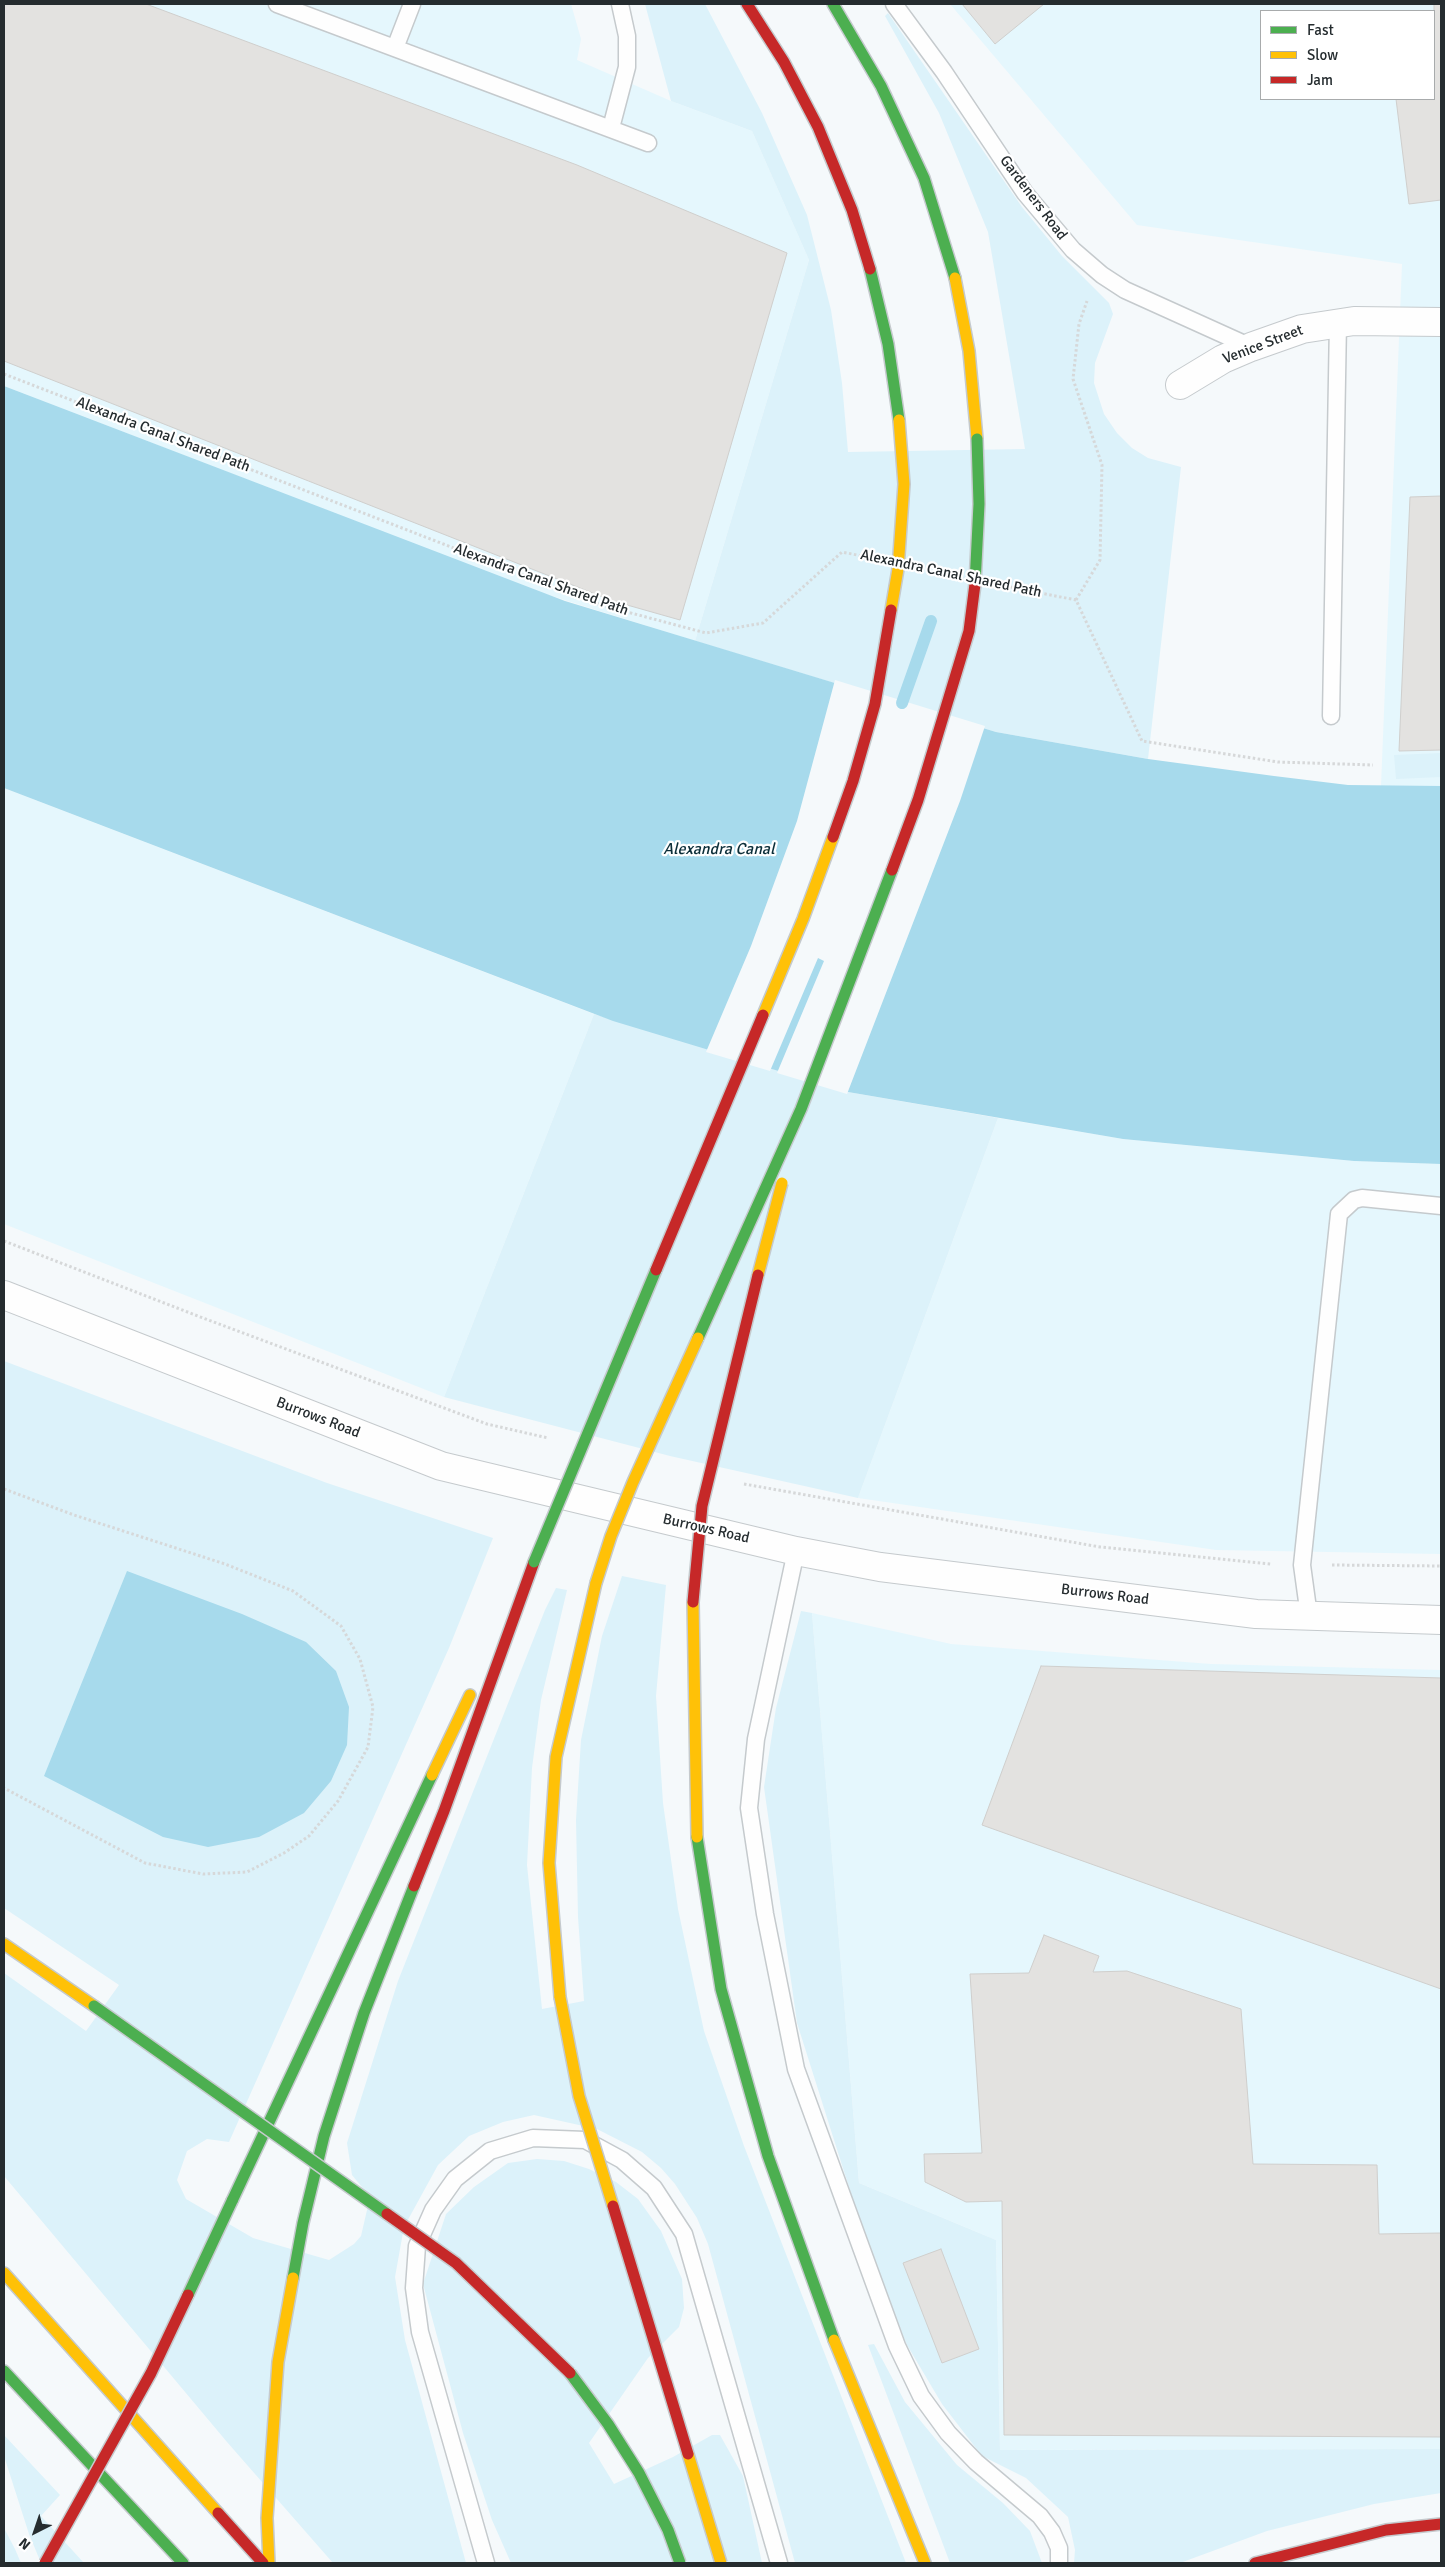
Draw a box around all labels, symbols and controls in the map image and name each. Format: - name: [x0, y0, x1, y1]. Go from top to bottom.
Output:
- legend: [1260, 10, 1435, 100]
- text: Fast: [1307, 21, 1334, 39]
- text: Slow: [1307, 46, 1338, 64]
- text: Jam: [1307, 71, 1333, 89]
- street label: Gardeners Road: [995, 152, 1071, 244]
- street label: Venice Street: [1220, 321, 1306, 369]
- street label: Alexandra Canal Shared Path: [73, 393, 253, 477]
- street label: Alexandra Canal Shared Path: [451, 540, 631, 620]
- street label: Alexandra Canal Shared Path: [859, 546, 1043, 602]
- water label: Alexandra Canal: [663, 840, 775, 860]
- street label: Burrows Road: [273, 1394, 363, 1442]
- street label: Burrows Road: [661, 1510, 751, 1548]
- street label: Burrows Road: [1060, 1581, 1150, 1609]
- north arrow: [10, 2507, 60, 2557]
- text: N: [16, 2534, 34, 2553]

